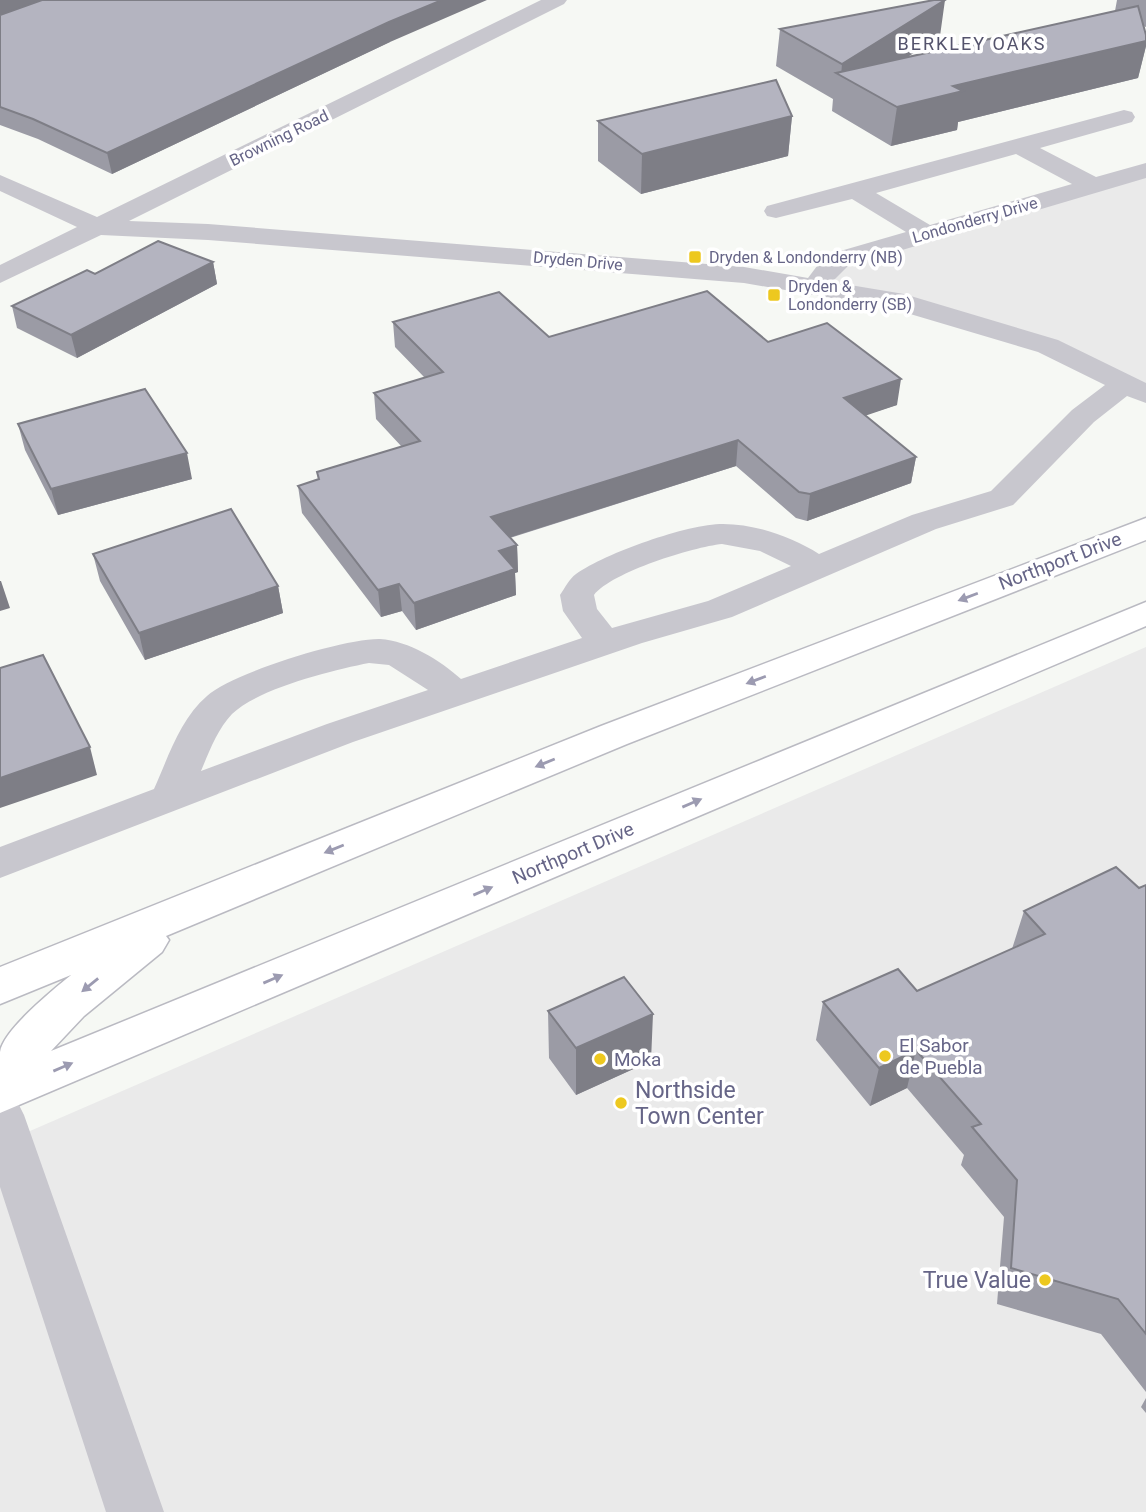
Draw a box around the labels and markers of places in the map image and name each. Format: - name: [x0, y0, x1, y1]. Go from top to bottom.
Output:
- place label: Dryden & Londonderry (NB): [709, 248, 903, 267]
- marker: Dryden & Londonderry (NB): [687, 249, 703, 265]
- place label: Dryden & Londonderry (SB): [788, 277, 912, 314]
- marker: Dryden & Londonderry (SB): [766, 287, 782, 303]
- place label: El Sabor de Puebla: [899, 1034, 983, 1079]
- place label: Moka: [614, 1048, 661, 1071]
- marker: El Sabor de Puebla: [877, 1048, 893, 1064]
- marker: Moka: [592, 1051, 608, 1067]
- place label: Northside Town Center: [635, 1077, 764, 1130]
- marker: Northside Town Center: [613, 1095, 629, 1111]
- place label: True Value: [923, 1267, 1031, 1294]
- marker: True Value: [1037, 1272, 1053, 1288]

